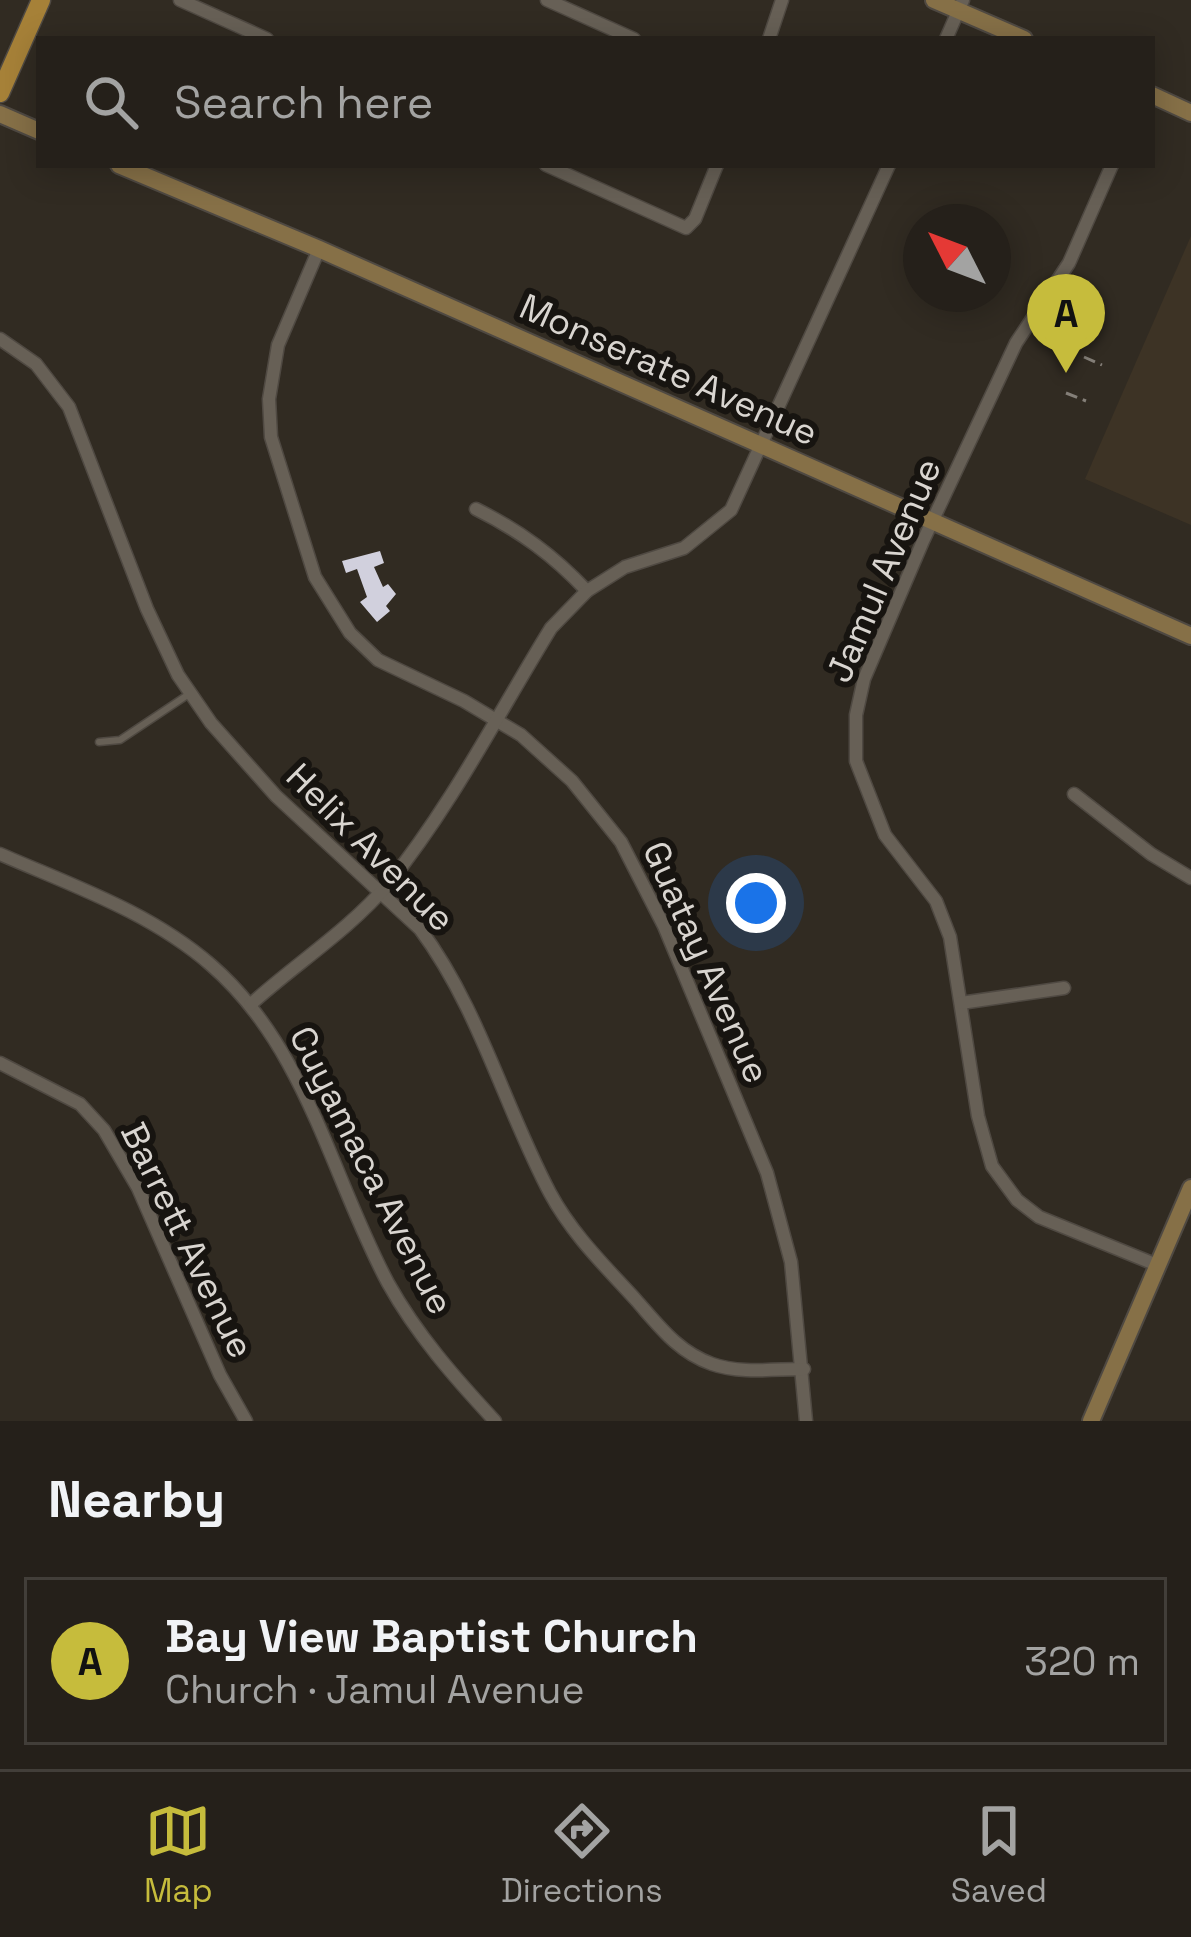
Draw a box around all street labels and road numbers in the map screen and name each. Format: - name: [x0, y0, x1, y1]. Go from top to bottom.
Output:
- street label: Monserate Avenue: [512, 284, 825, 456]
- street label: Jamul Avenue: [816, 452, 952, 689]
- street label: Helix Avenue: [276, 754, 464, 942]
- street label: Guatay Avenue: [632, 834, 780, 1091]
- street label: Cuyamaca Avenue: [279, 1019, 464, 1322]
- street label: Barrett Avenue: [110, 1115, 264, 1366]

